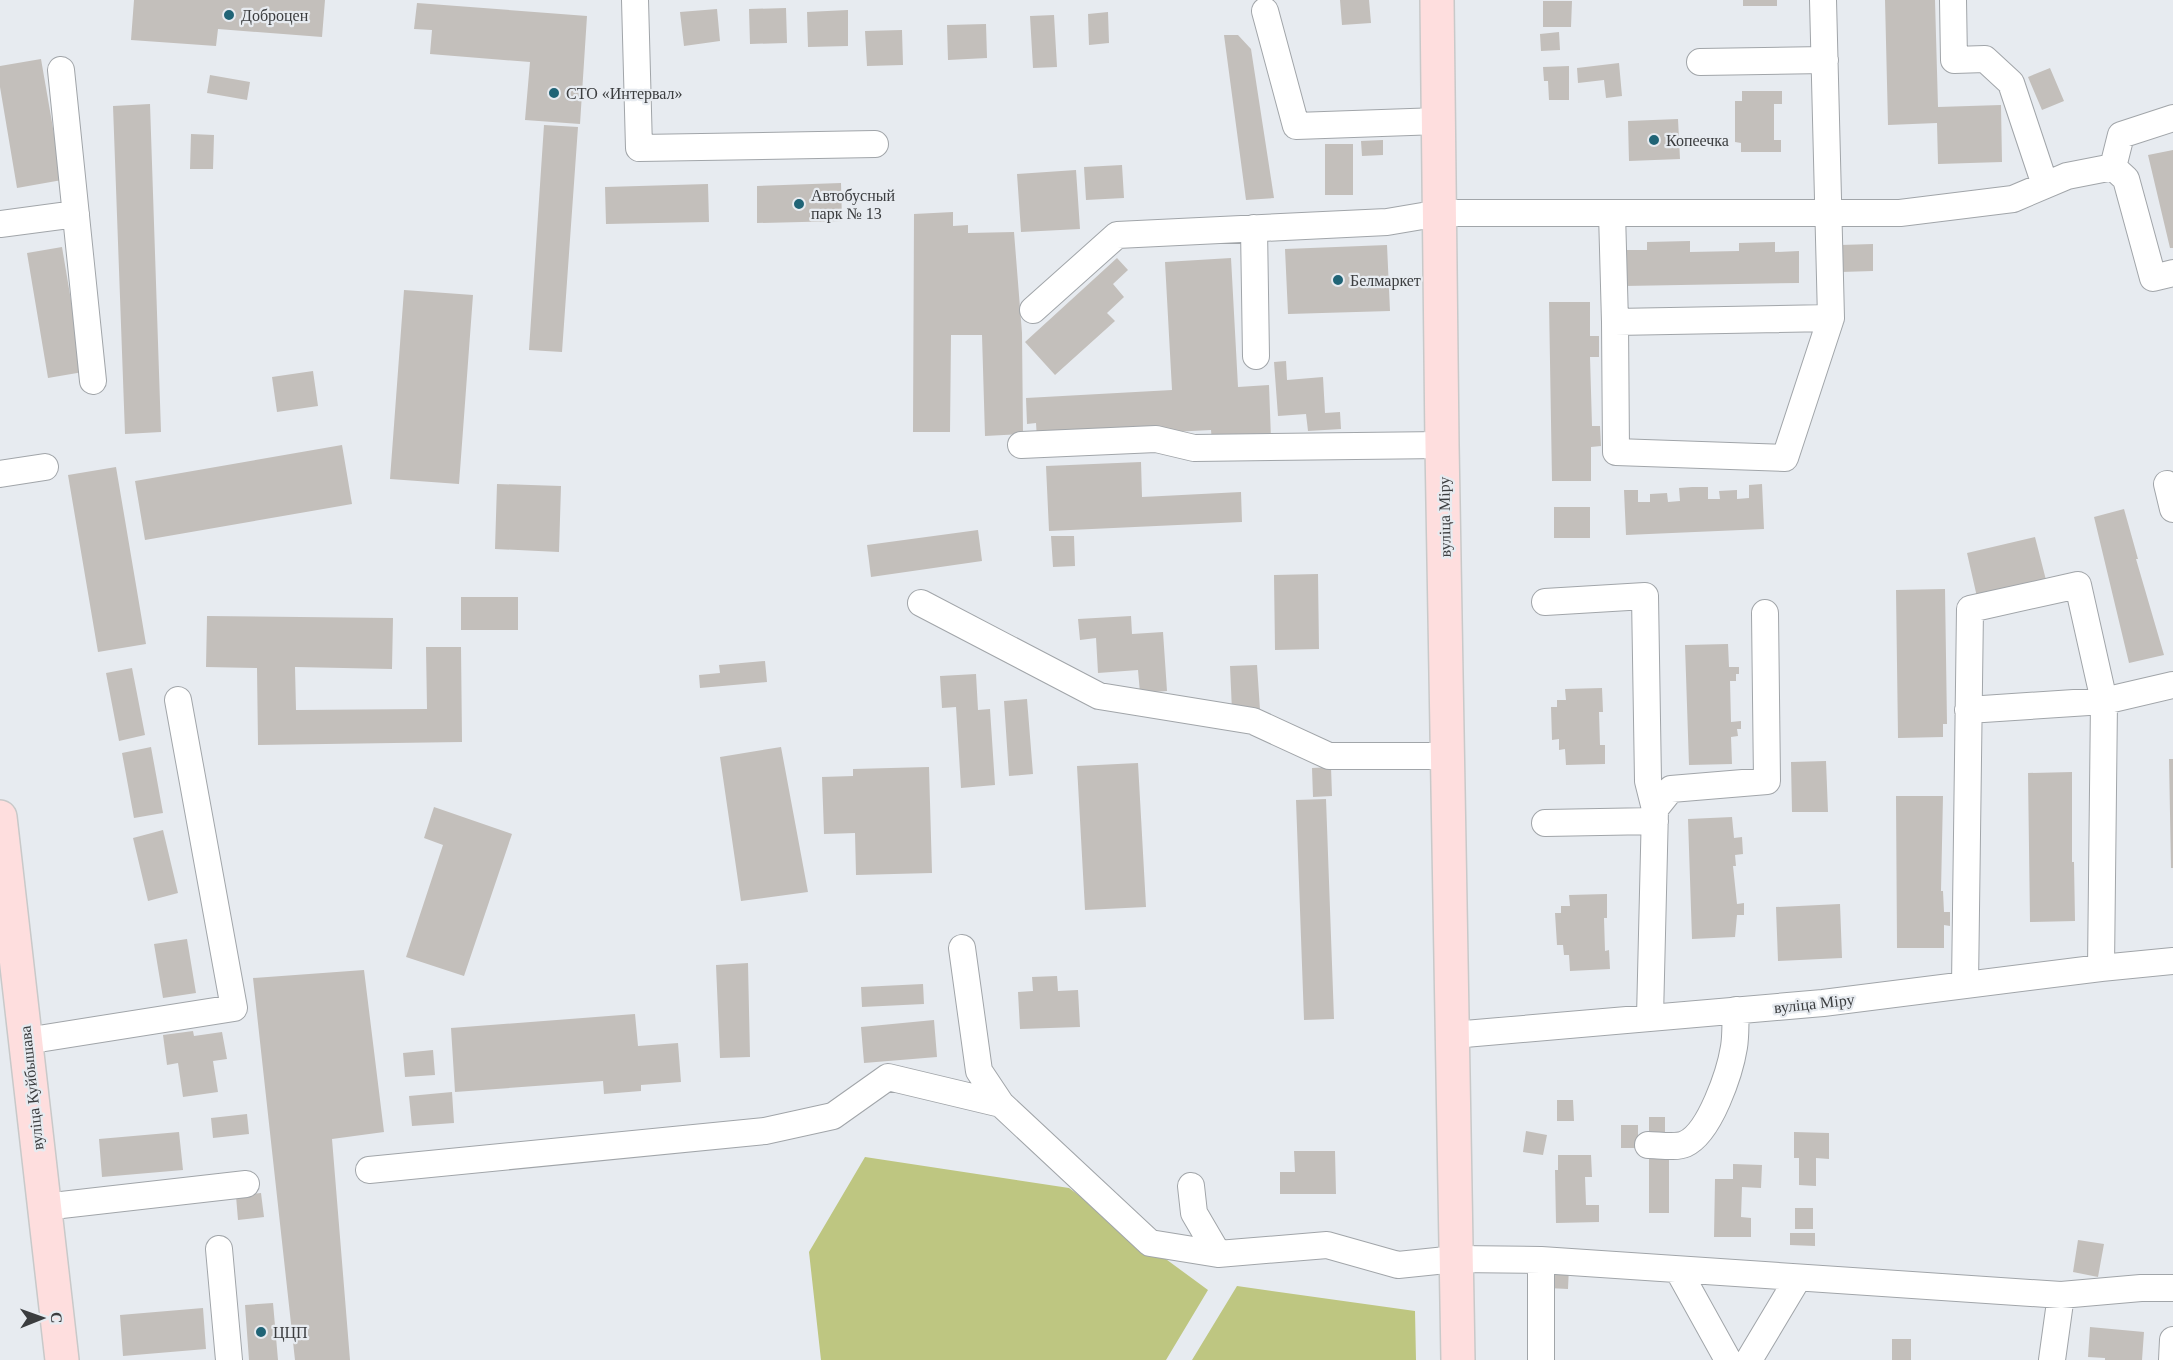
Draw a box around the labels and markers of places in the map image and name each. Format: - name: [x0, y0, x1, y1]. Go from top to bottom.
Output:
- place label: Доброцен: [241, 7, 309, 25]
- marker: Доброцен: [222, 8, 236, 22]
- place label: СТО «Интервал»: [566, 85, 683, 103]
- marker: СТО «Интервал»: [547, 86, 561, 100]
- place label: Копеечка: [1666, 132, 1729, 149]
- marker: Копеечка: [1647, 133, 1661, 147]
- place label: Автобусный парк № 13: [811, 187, 895, 223]
- marker: Автобусный парк № 13: [792, 197, 806, 211]
- place label: Белмаркет: [1350, 272, 1421, 290]
- marker: Белмаркет: [1331, 273, 1345, 287]
- place label: ЦЦП: [273, 1324, 308, 1342]
- marker: ЦЦП: [254, 1325, 268, 1339]

